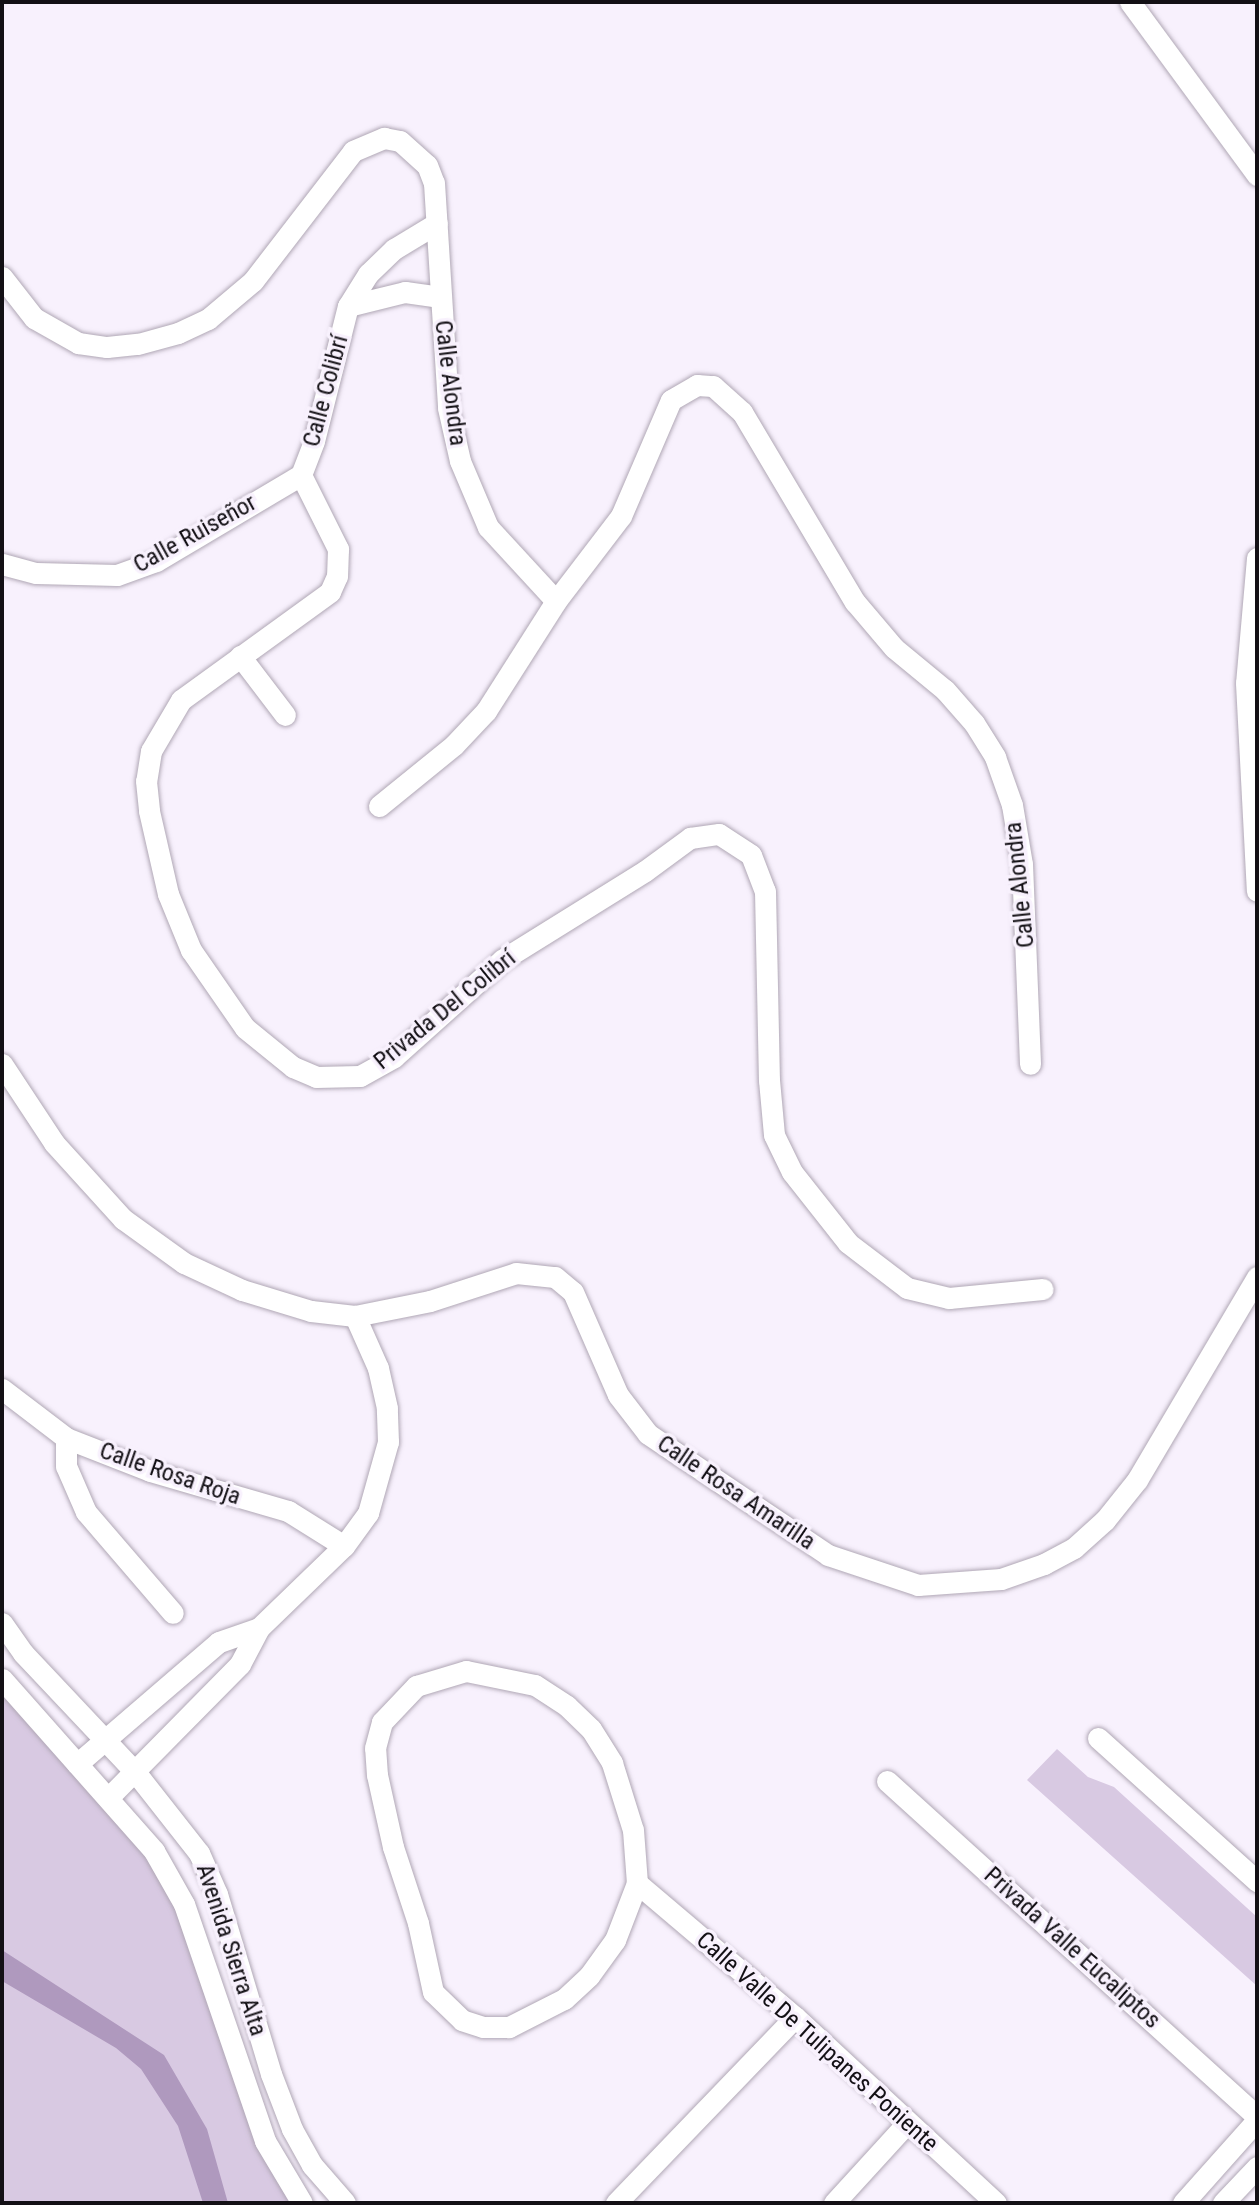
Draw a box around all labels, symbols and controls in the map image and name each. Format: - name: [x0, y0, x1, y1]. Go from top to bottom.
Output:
- street label: Calle Alondra: [428, 319, 472, 447]
- street label: Calle Colibrí: [297, 332, 355, 450]
- street label: Calle Ruiseñor: [129, 488, 261, 580]
- street label: Calle Alondra: [999, 821, 1041, 949]
- street label: Privada Del Colibrí: [368, 944, 522, 1076]
- street label: Calle Rosa Amarilla: [652, 1430, 820, 1556]
- street label: Calle Rosa Roja: [96, 1436, 244, 1512]
- street label: Avenida Sierra Alta: [190, 1860, 272, 2040]
- street label: Privada Valle Eucaliptos: [978, 1861, 1166, 2035]
- street label: Calle Valle De Tulipanes Poniente: [690, 1926, 944, 2158]

